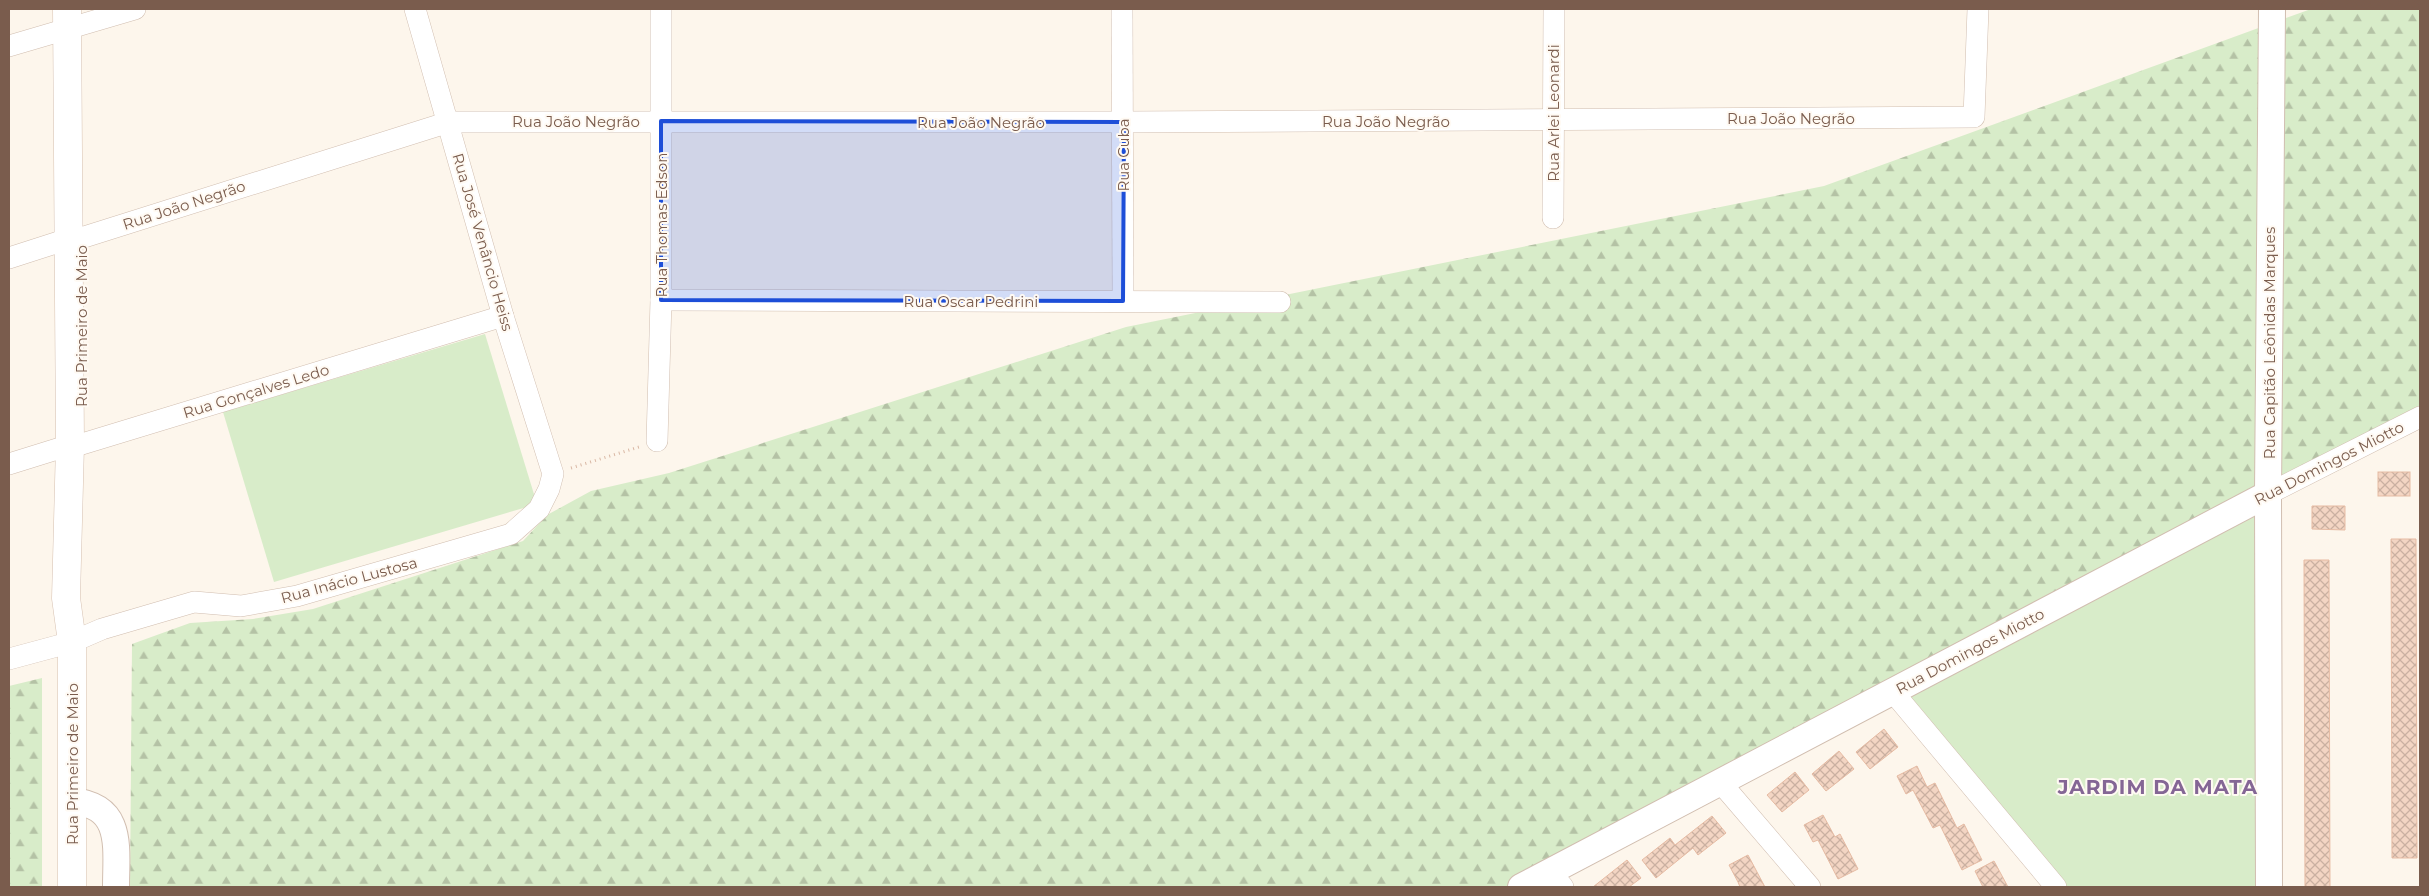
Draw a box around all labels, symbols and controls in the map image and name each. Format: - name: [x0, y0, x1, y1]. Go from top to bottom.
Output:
- street label: Rua Arlei Leonardi: [1544, 44, 1563, 182]
- street label: Rua João Negrão: [1727, 109, 1855, 128]
- street label: Rua João Negrão: [512, 112, 640, 131]
- street label: Rua João Negrão: [1322, 112, 1450, 131]
- street label: Rua João Negrão: [917, 113, 1045, 132]
- street label: Rua Cuba: [1114, 118, 1133, 192]
- street label: Rua José Venâncio Heiss: [448, 151, 518, 333]
- street label: Rua Thomas Edson: [652, 153, 671, 297]
- street label: Rua João Negrão: [120, 176, 248, 234]
- street label: Rua Capitão Leônidas Marques: [2260, 227, 2279, 459]
- street label: Rua Primeiro de Maio: [72, 245, 91, 407]
- street label: Rua Oscar Pedrini: [904, 292, 1038, 311]
- street label: Rua Gonçalves Ledo: [181, 360, 331, 422]
- street label: Rua Domingos Miotto: [2251, 417, 2407, 509]
- street label: Rua Inácio Lustosa: [279, 553, 419, 607]
- street label: Rua Domingos Miotto: [1893, 604, 2047, 698]
- street label: Rua Primeiro de Maio: [63, 683, 82, 845]
- district label: JARDIM DA MATA: [2057, 775, 2258, 799]

